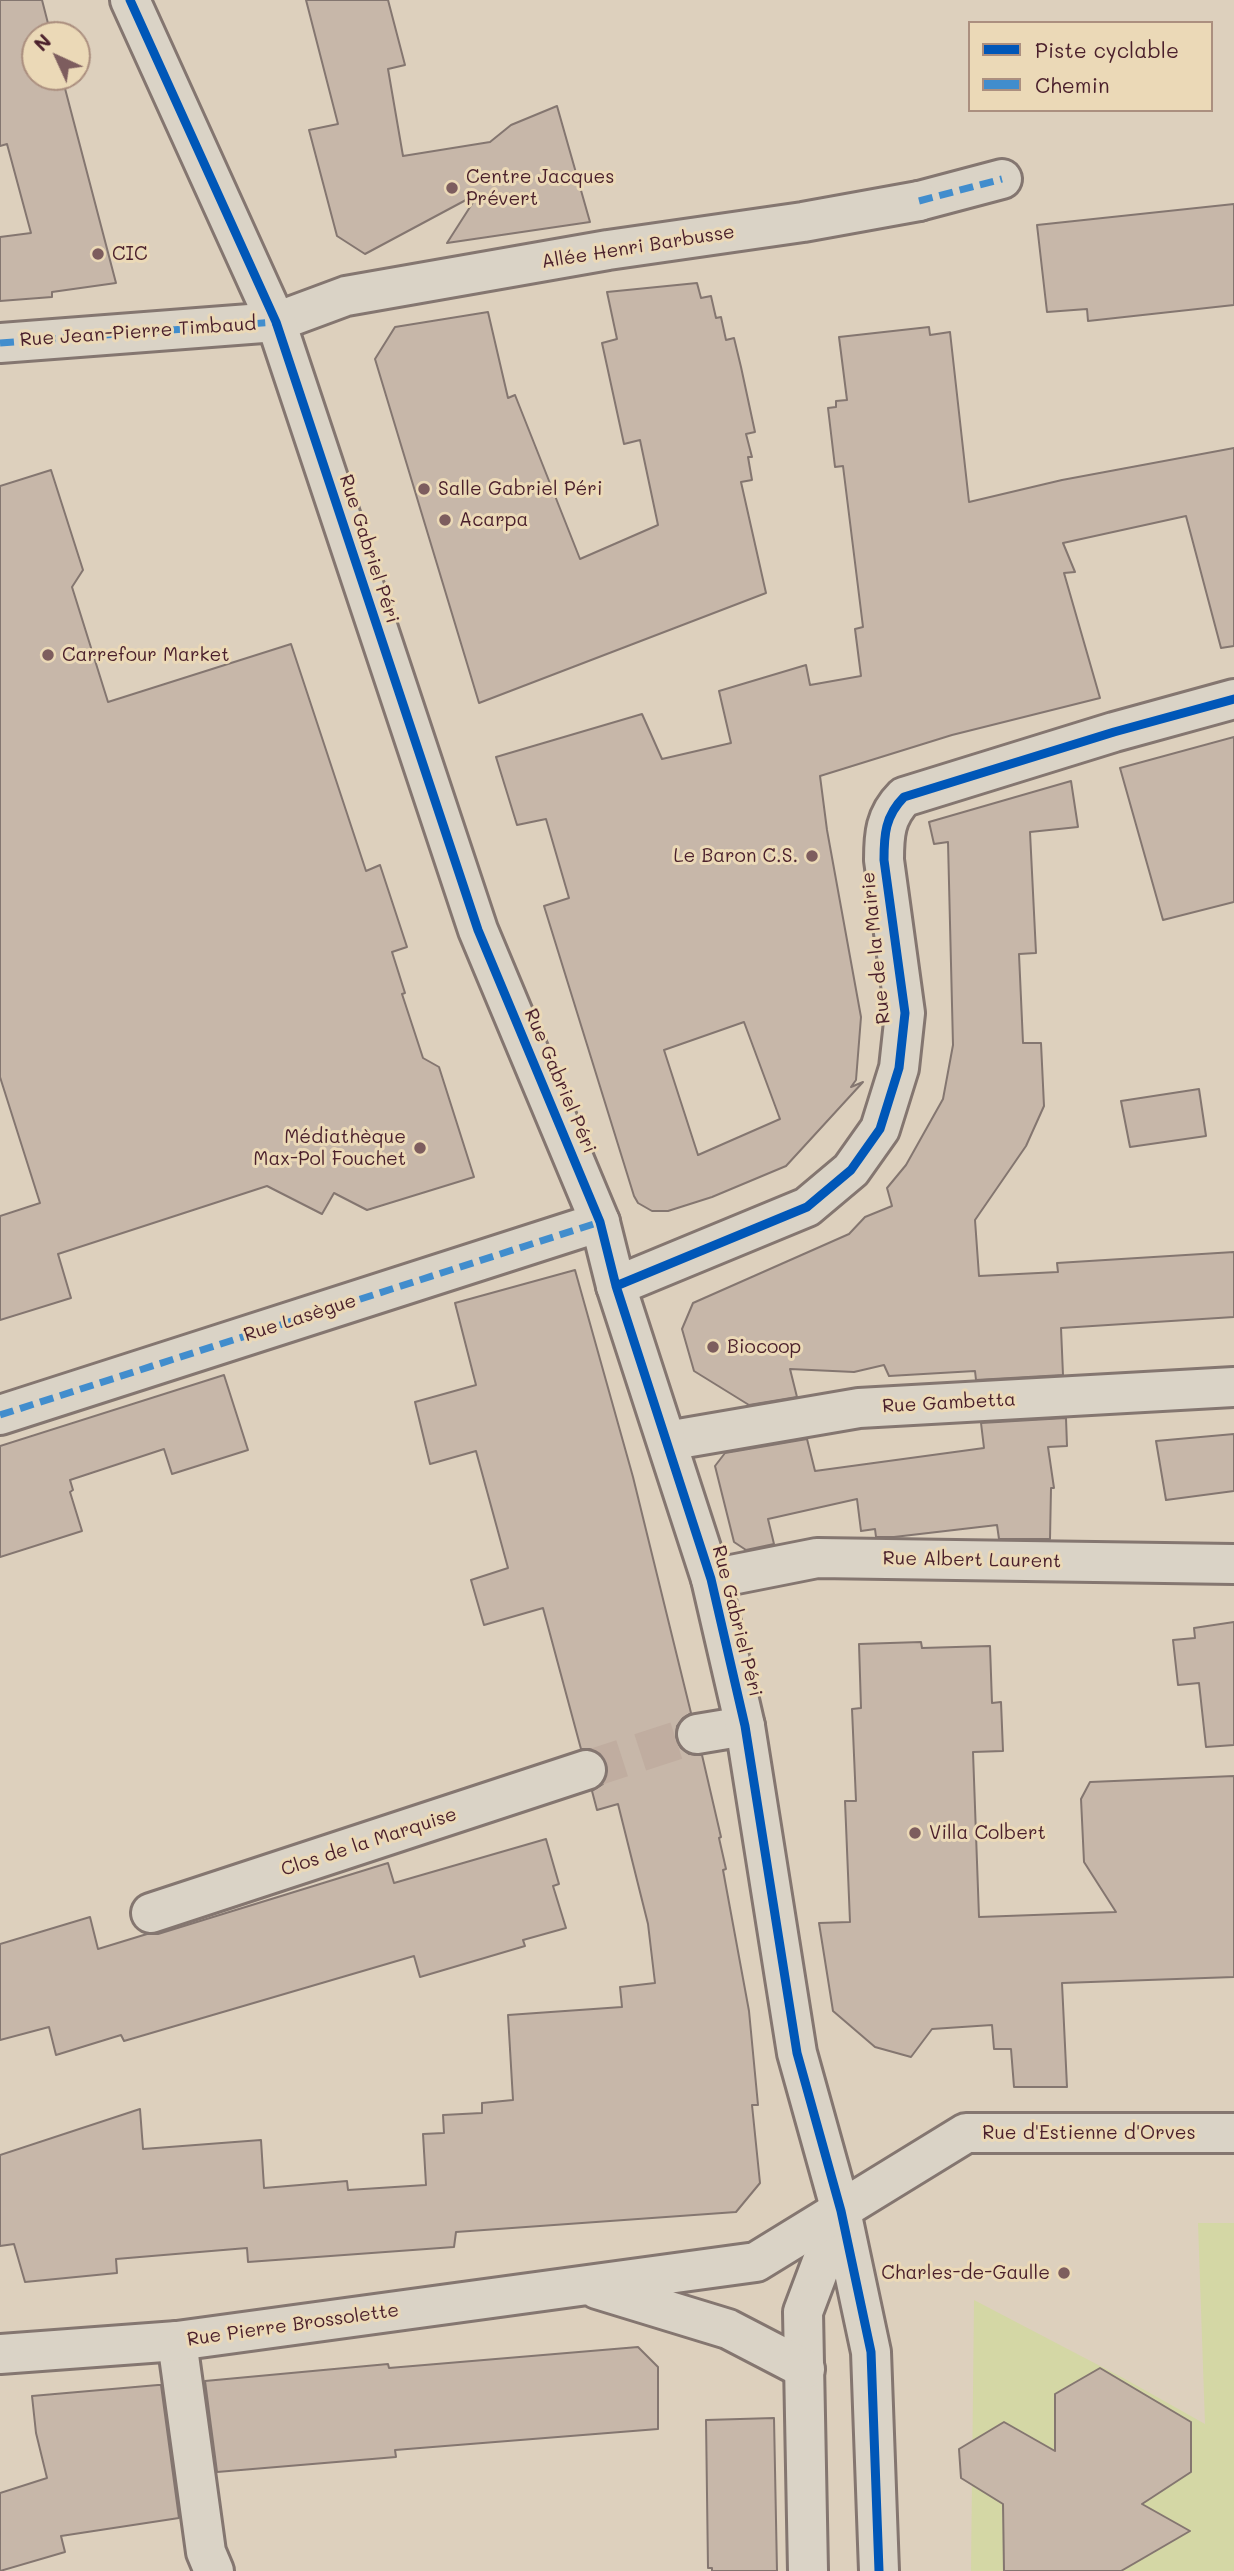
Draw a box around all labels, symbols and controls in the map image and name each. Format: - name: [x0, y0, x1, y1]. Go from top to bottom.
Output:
- north arrow: [21, 21, 91, 91]
- legend: [968, 21, 1213, 112]
- text: N: [28, 28, 56, 56]
- text: Piste cyclable: [1035, 36, 1179, 63]
- text: Chemin: [1035, 71, 1110, 98]
- place label: Centre Jacques Prévert: [466, 166, 615, 210]
- marker: Centre Jacques Prévert: [444, 180, 460, 196]
- street label: Allée Henri Barbusse: [540, 220, 736, 274]
- place label: CIC: [112, 243, 147, 265]
- marker: CIC: [90, 246, 106, 262]
- street label: Rue Jean-Pierre Timbaud: [19, 312, 257, 352]
- street label: Rue Gabriel Péri: [334, 472, 404, 626]
- place label: Salle Gabriel Péri: [438, 478, 603, 500]
- marker: Salle Gabriel Péri: [416, 481, 432, 497]
- place label: Acarpa: [459, 509, 528, 531]
- marker: Acarpa: [437, 512, 453, 528]
- place label: Carrefour Market: [62, 644, 230, 666]
- marker: Carrefour Market: [40, 647, 56, 663]
- place label: Le Baron C.S.: [674, 845, 798, 867]
- marker: Le Baron C.S.: [804, 848, 820, 864]
- street label: Rue de la Mairie: [857, 871, 895, 1025]
- street label: Rue Gabriel Péri: [519, 1005, 601, 1157]
- place label: Médiathèque Max-Pol Fouchet: [253, 1126, 406, 1170]
- marker: Médiathèque Max-Pol Fouchet: [412, 1140, 428, 1156]
- street label: Rue Lasègue: [241, 1289, 359, 1347]
- place label: Biocoop: [727, 1336, 801, 1358]
- marker: Biocoop: [705, 1339, 721, 1355]
- street label: Rue Gambetta: [882, 1388, 1016, 1418]
- street label: Rue Gabriel Péri: [707, 1543, 767, 1699]
- street label: Rue Albert Laurent: [883, 1547, 1061, 1573]
- street label: Clos de la Marquise: [278, 1803, 460, 1881]
- place label: Villa Colbert: [929, 1822, 1046, 1844]
- marker: Villa Colbert: [907, 1825, 923, 1841]
- street label: Rue d'Estienne d'Orves: [982, 2122, 1196, 2144]
- place label: Charles-de-Gaulle: [881, 2262, 1050, 2284]
- marker: Charles-de-Gaulle: [1056, 2265, 1072, 2281]
- street label: Rue Pierre Brossolette: [186, 2299, 400, 2351]

